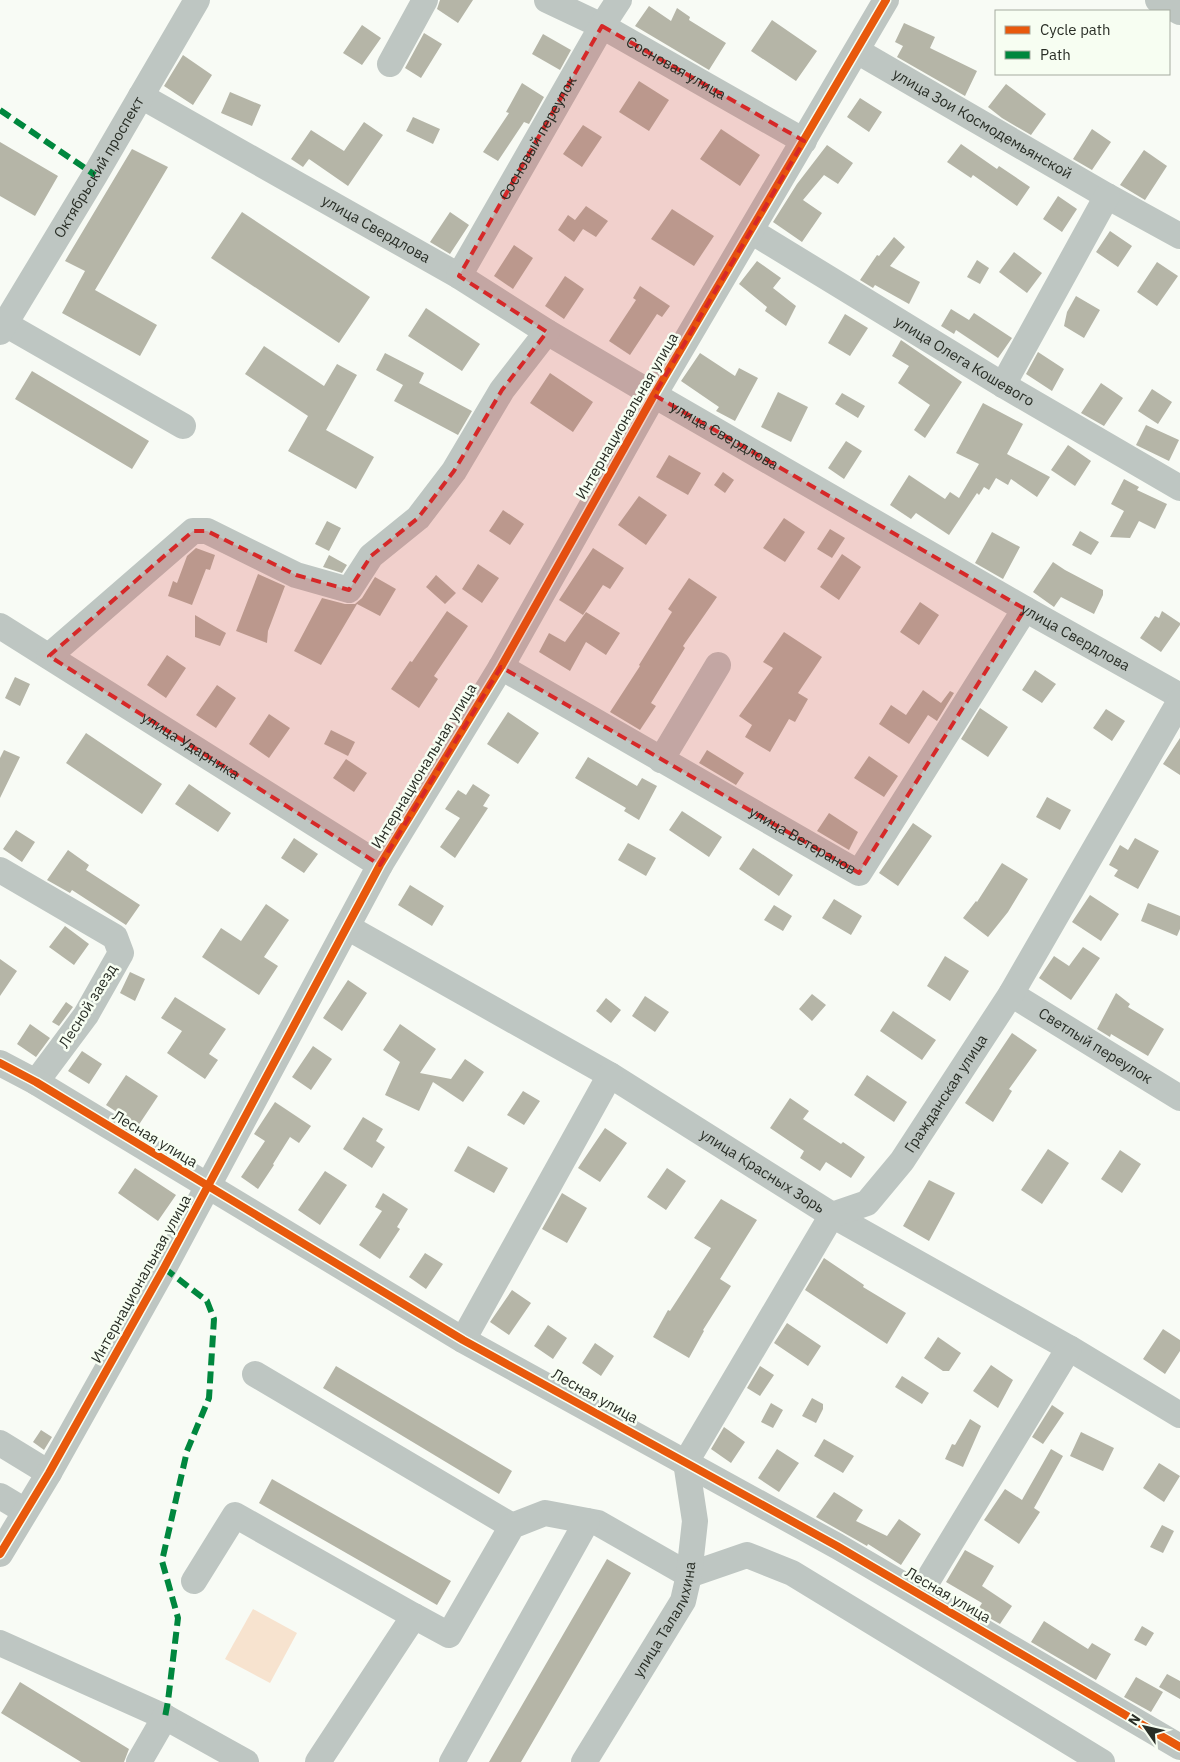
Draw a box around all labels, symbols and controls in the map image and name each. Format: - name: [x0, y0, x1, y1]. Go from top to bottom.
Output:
- legend: [995, 10, 1170, 75]
- text: Cycle path: [1040, 20, 1111, 39]
- street label: Сосновая улица: [623, 32, 730, 104]
- text: Path: [1040, 45, 1071, 64]
- street label: улица Зои Космодемьянской: [890, 64, 1076, 183]
- street label: Сосновый переулок: [494, 72, 581, 203]
- street label: Октябрьский проспект: [49, 93, 148, 241]
- street label: улица Свердлова: [318, 190, 434, 267]
- street label: улица Олега Кошевого: [891, 311, 1038, 410]
- street label: Интернациональная улица: [571, 329, 682, 503]
- street label: улица Свердлова: [667, 396, 782, 474]
- street label: улица Свердлова: [1018, 599, 1134, 675]
- street label: Интернациональная улица: [367, 680, 481, 852]
- street label: улица Ударника: [138, 707, 243, 783]
- street label: улица Ветеранов: [746, 802, 860, 878]
- street label: Лесной заезд: [54, 960, 121, 1051]
- street label: Светлый переулок: [1035, 1003, 1156, 1088]
- street label: Гражданская улица: [900, 1031, 991, 1156]
- street label: Лесная улица: [109, 1106, 201, 1171]
- street label: улица Красных Зорь: [697, 1124, 829, 1217]
- street label: Интернациональная улица: [86, 1191, 195, 1366]
- street label: Лесная улица: [549, 1364, 642, 1427]
- street label: улица Талалихина: [628, 1561, 699, 1681]
- street label: Лесная улица: [902, 1562, 995, 1627]
- north arrow: [1120, 1702, 1170, 1752]
- text: N: [1124, 1710, 1145, 1729]

